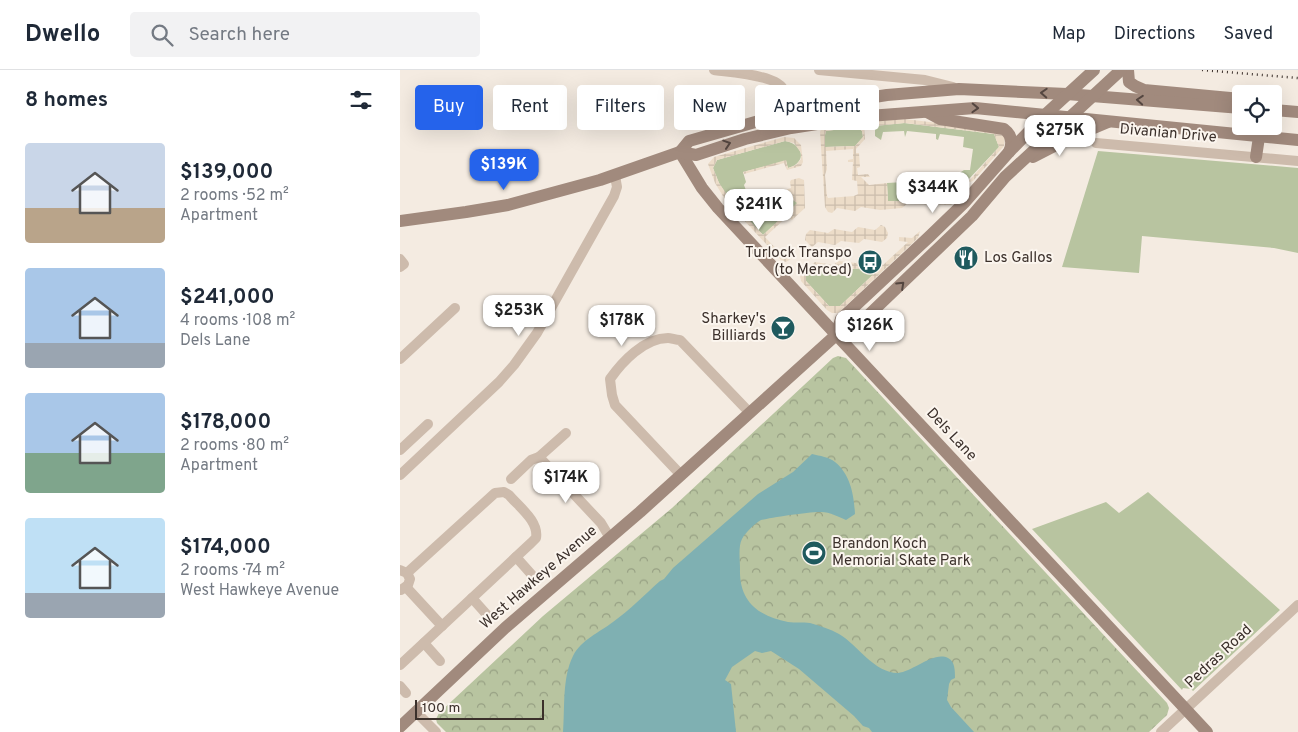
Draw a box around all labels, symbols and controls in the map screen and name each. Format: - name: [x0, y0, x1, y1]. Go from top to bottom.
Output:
- search box: [130, 12, 480, 57]
- text: Dwello: [25, 20, 100, 50]
- icon: search: [148, 21, 176, 49]
- text: Search here: [188, 23, 290, 47]
- text: Map: [1052, 23, 1086, 46]
- text: Directions: [1114, 23, 1196, 46]
- text: Saved: [1224, 23, 1273, 46]
- chip: Buy: [415, 85, 483, 130]
- chip: Rent: [493, 85, 567, 130]
- chip: Filters: [577, 85, 664, 130]
- chip: New: [674, 85, 745, 130]
- chip: Apartment: [755, 85, 879, 130]
- map controls: [1232, 85, 1282, 135]
- button: locate: [1232, 85, 1282, 135]
- icon: filters: [347, 86, 375, 114]
- text: 8 homes: [25, 87, 108, 114]
- one-way arrow: [1040, 88, 1048, 99]
- one-way arrow: [1136, 95, 1144, 106]
- one-way arrow: [971, 103, 979, 114]
- pin: $275K: [1025, 114, 1095, 157]
- street label: Divanian Drive: [1119, 120, 1217, 148]
- text: $275K: [1036, 121, 1084, 141]
- one-way arrow: [722, 140, 731, 150]
- pin: $139K: [469, 148, 539, 191]
- text: $139K: [481, 155, 527, 175]
- text: $139,000: [180, 159, 273, 186]
- icon: home: [65, 163, 125, 223]
- pin: $344K: [898, 172, 968, 214]
- text: $344K: [907, 178, 959, 198]
- text: 2 rooms · 52 m²: [180, 186, 289, 206]
- pin: $241K: [724, 189, 794, 231]
- text: $241K: [735, 195, 783, 215]
- text: Apartment: [180, 206, 258, 226]
- place label: Turlock Transpo (to Merced): [745, 244, 852, 280]
- restaurant icon: Los Gallos: [953, 245, 979, 271]
- bus stop icon: Turlock Transpo (to Merced): [857, 249, 883, 275]
- place label: Los Gallos: [984, 249, 1053, 268]
- one-way arrow: [895, 282, 904, 291]
- text: $241,000: [180, 284, 274, 311]
- icon: home: [65, 288, 125, 348]
- pin: $253K: [484, 294, 554, 337]
- text: $253K: [494, 301, 544, 321]
- pin: $178K: [587, 304, 657, 347]
- place label: Sharkey's Billiards: [701, 310, 766, 346]
- pin: $126K: [835, 310, 905, 352]
- text: 4 rooms · 108 m²: [180, 311, 295, 331]
- text: $178K: [599, 311, 645, 331]
- bar icon: Sharkey's Billiards: [770, 315, 796, 341]
- text: $126K: [847, 316, 894, 336]
- text: Dels Lane: [180, 331, 250, 351]
- street label: Dels Lane: [922, 404, 980, 466]
- text: $178,000: [180, 409, 271, 436]
- icon: home: [65, 413, 125, 473]
- text: 2 rooms · 80 m²: [180, 436, 289, 456]
- text: Apartment: [180, 456, 258, 476]
- pin: $174K: [531, 462, 601, 504]
- text: $174K: [544, 468, 588, 488]
- street label: West Hawkeye Avenue: [477, 522, 601, 634]
- text: $174,000: [180, 534, 271, 561]
- place label: Brandon Koch Memorial Skate Park: [832, 535, 971, 571]
- icon: home: [65, 538, 125, 598]
- sports icon: Brandon Koch Memorial Skate Park: [801, 540, 827, 566]
- text: 2 rooms · 74 m²: [180, 561, 285, 581]
- text: West Hawkeye Avenue: [180, 581, 339, 601]
- street label: Pedras Road: [1181, 621, 1257, 693]
- scale bar: [415, 697, 544, 720]
- text: 100 m: [422, 700, 460, 717]

